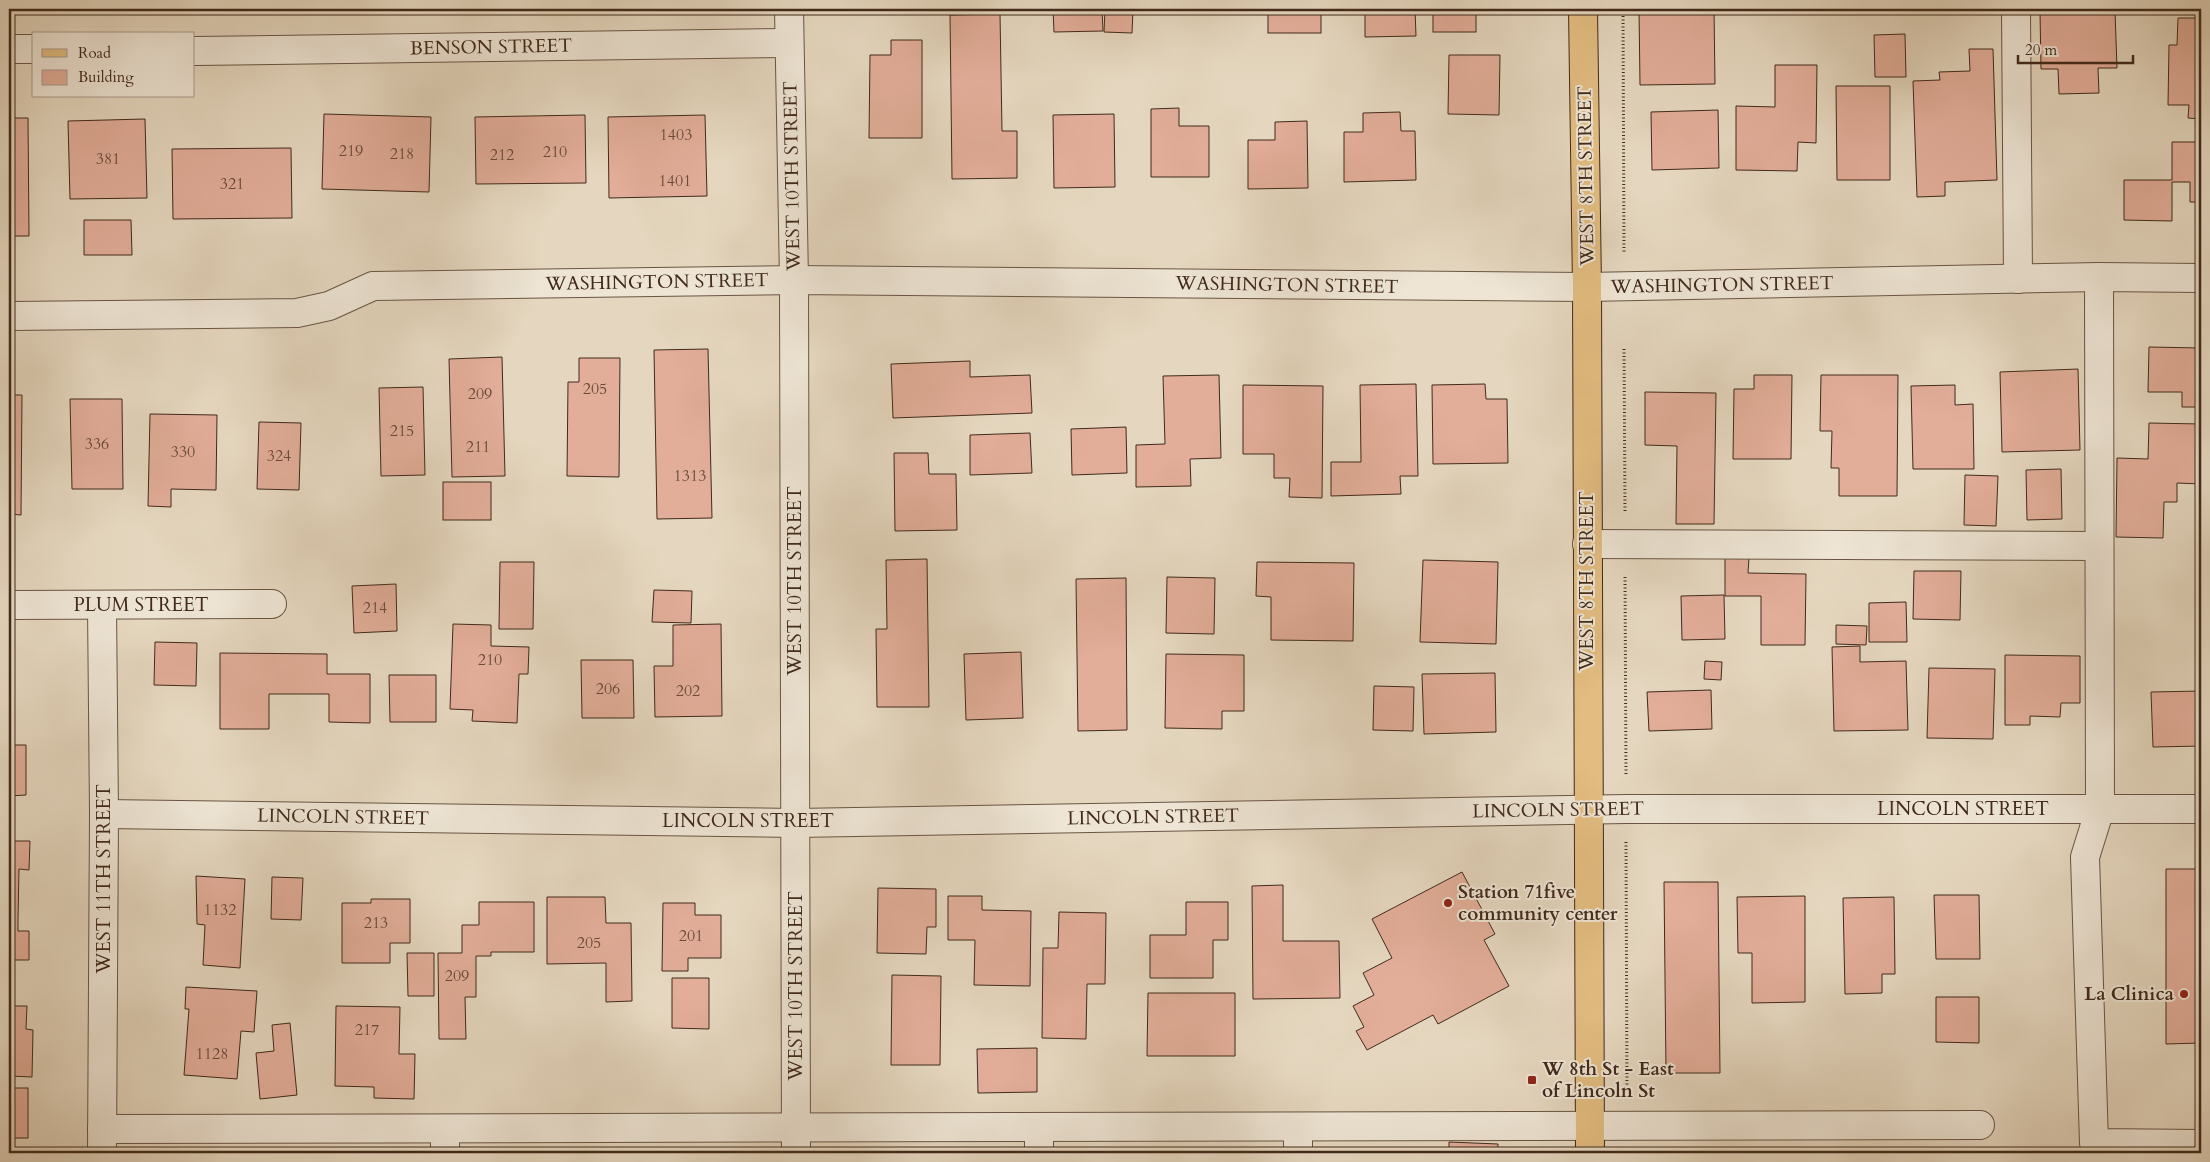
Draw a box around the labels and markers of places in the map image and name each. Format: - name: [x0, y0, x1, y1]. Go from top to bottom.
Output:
- place label: Station 71five community center: [1458, 879, 1618, 927]
- marker: Station 71five community center: [1442, 897, 1454, 909]
- place label: La Clinica: [2084, 981, 2175, 1007]
- marker: La Clinica: [2178, 988, 2190, 1000]
- place label: W 8th St - East of Lincoln St: [1541, 1056, 1674, 1104]
- marker: W 8th St - East of Lincoln St: [1526, 1074, 1538, 1086]

